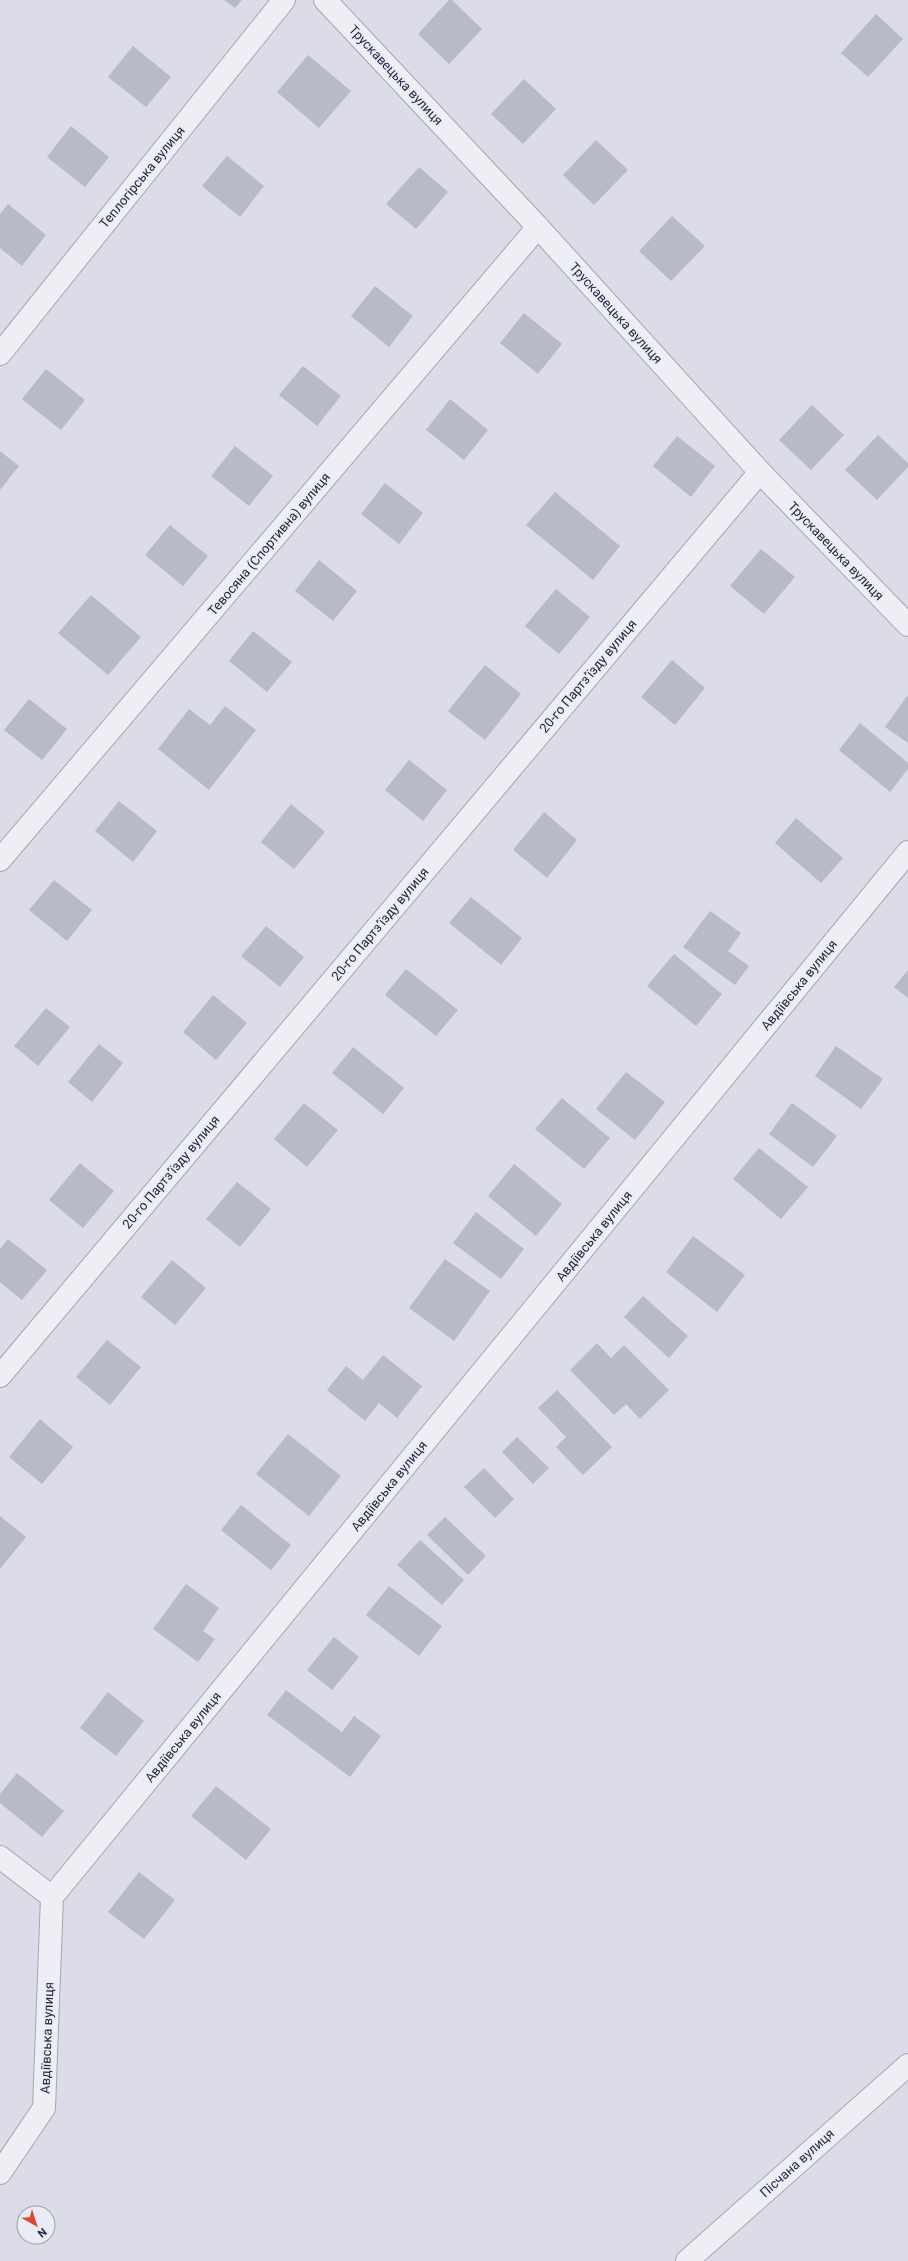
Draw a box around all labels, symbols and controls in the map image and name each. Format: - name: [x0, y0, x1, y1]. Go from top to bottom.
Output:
- street label: Трускавецька вулиця: [346, 22, 446, 128]
- street label: Теплогірська вулиця: [96, 123, 188, 231]
- street label: Трускавецька вулиця: [567, 259, 665, 367]
- street label: Тевосяна (Спортивна) вулиця: [205, 469, 333, 619]
- street label: Трускавецька вулиця: [785, 499, 887, 603]
- street label: 20-го Партз’їзду вулиця: [536, 616, 640, 736]
- street label: 20-го Партз’їзду вулиця: [328, 864, 432, 984]
- street label: Авдіївська вулиця: [758, 937, 840, 1033]
- street label: 20-го Партз’їзду вулиця: [119, 1112, 223, 1232]
- street label: Авдіївська вулиця: [553, 1188, 635, 1284]
- street label: Авдіївська вулиця: [348, 1438, 430, 1534]
- street label: Авдіївська вулиця: [142, 1689, 224, 1785]
- street label: Авдіївська вулиця: [38, 1982, 56, 2094]
- street label: Пiсчана вулиця: [757, 2126, 837, 2200]
- north arrow: [16, 2205, 56, 2245]
- text: N: [35, 2225, 49, 2240]

